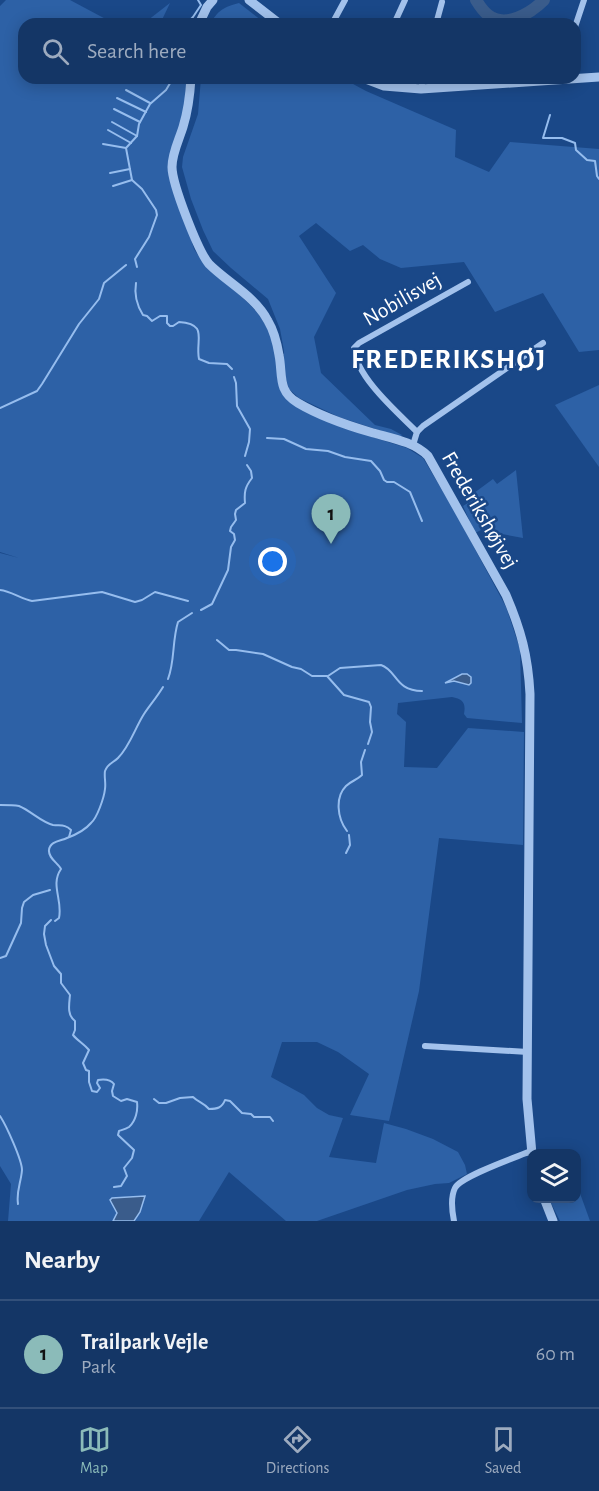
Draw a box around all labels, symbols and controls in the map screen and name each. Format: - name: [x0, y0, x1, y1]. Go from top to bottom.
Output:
- search box: [18, 18, 581, 84]
- icon: search: [39, 35, 72, 68]
- text: Search here: [87, 40, 186, 62]
- street label: Nobilisvej: [359, 268, 445, 330]
- district label: FREDERIKSHØJ: [351, 346, 547, 374]
- street label: Frederikshøjvej: [438, 448, 522, 572]
- pin: 1: [312, 494, 350, 544]
- your location: [258, 547, 287, 576]
- map controls: [527, 1149, 581, 1203]
- button: layers: [527, 1149, 581, 1203]
- text: Nearby: [24, 1247, 100, 1273]
- text: Trailpark Vejle: [81, 1331, 209, 1353]
- text: 1: [40, 1344, 47, 1364]
- text: 60 m: [536, 1344, 575, 1364]
- text: Park: [81, 1357, 116, 1377]
- tab: Map: [78, 1423, 111, 1478]
- tab: Directions: [266, 1423, 330, 1478]
- tab: Saved: [485, 1423, 521, 1478]

